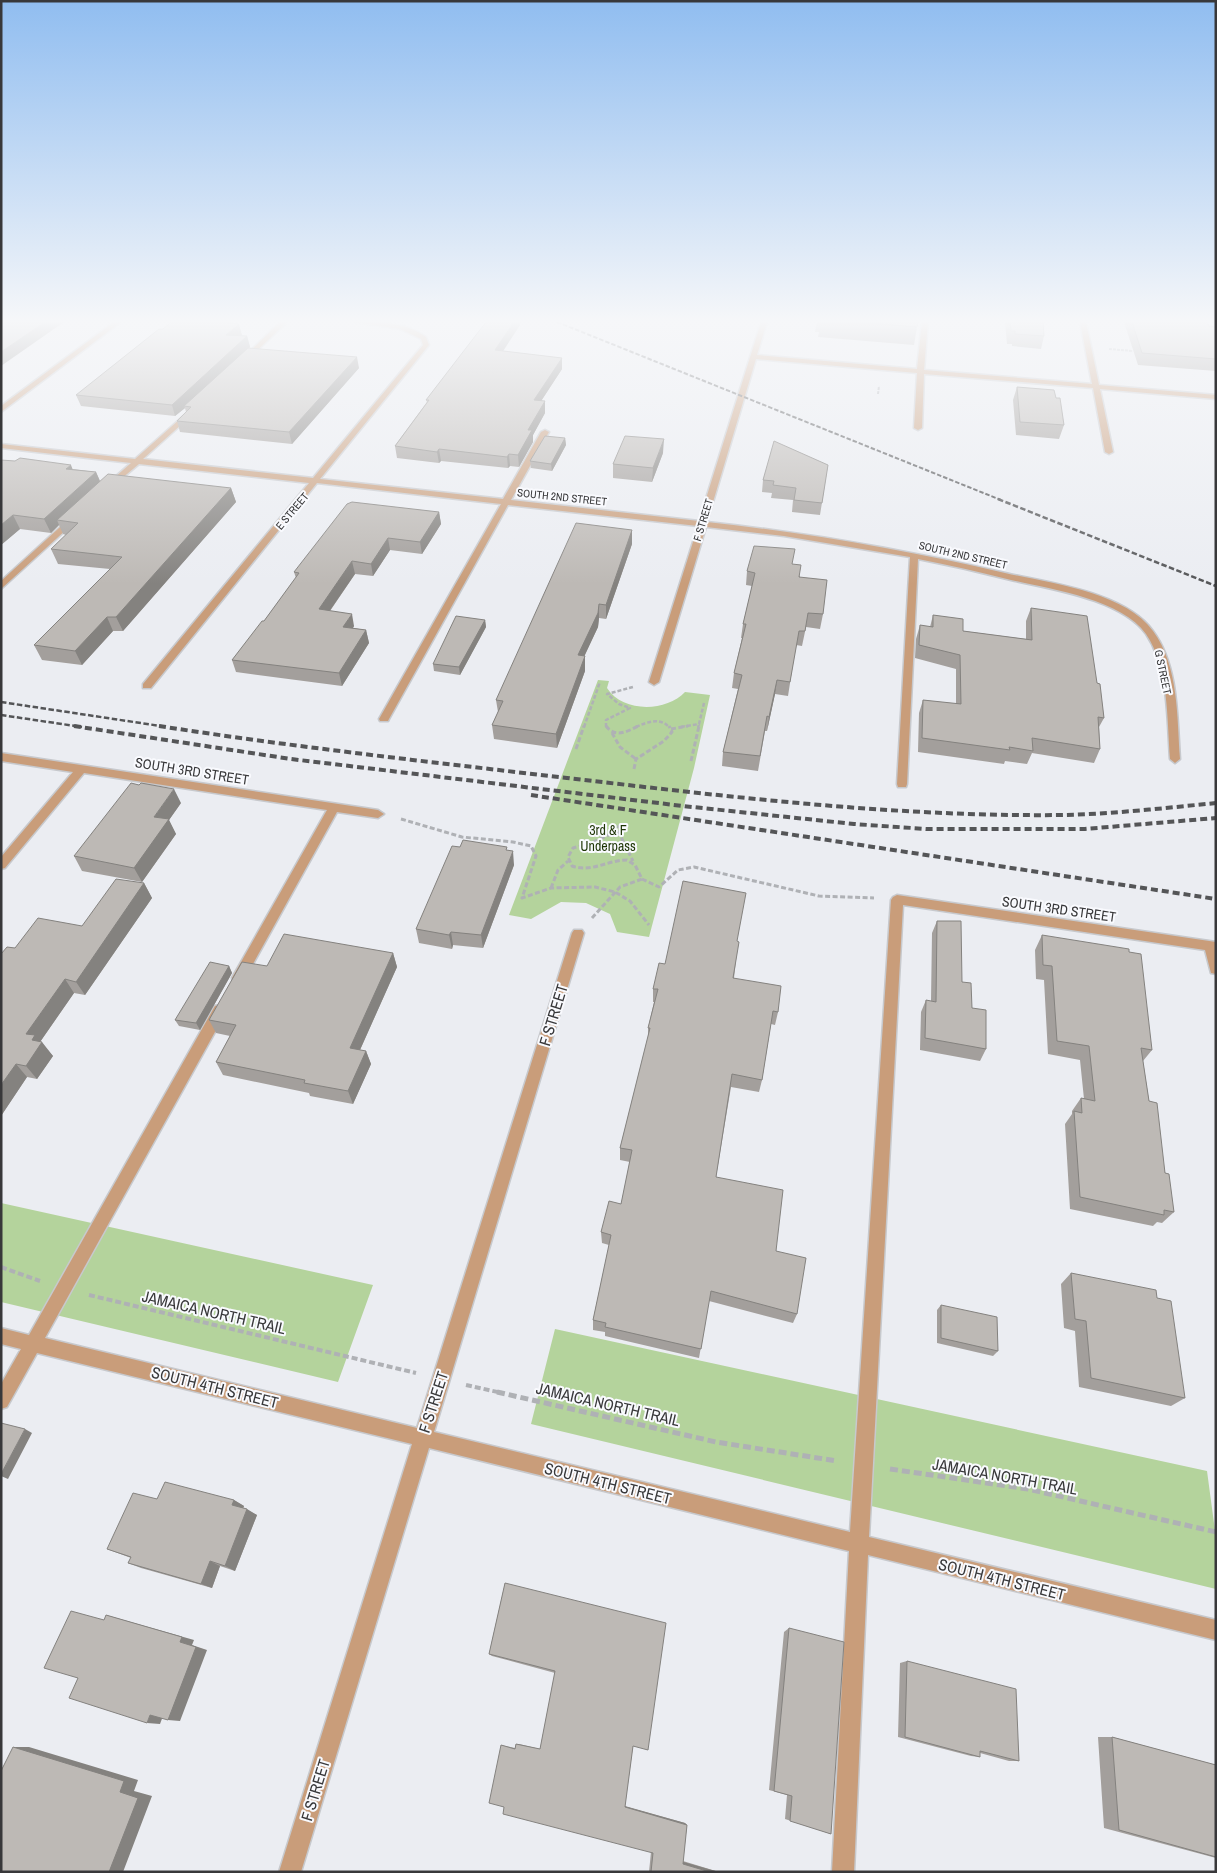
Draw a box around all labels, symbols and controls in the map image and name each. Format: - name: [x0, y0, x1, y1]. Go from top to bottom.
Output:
- street label: SOUTH 2ND STREET: [516, 485, 608, 509]
- street label: E STREET: [272, 489, 312, 532]
- street label: F STREET: [690, 497, 716, 543]
- street label: SOUTH 2ND STREET: [917, 538, 1009, 572]
- street label: G STREET: [1151, 648, 1175, 696]
- street label: SOUTH 3RD STREET: [134, 753, 250, 789]
- park label: 3rd & F Underpass: [580, 821, 636, 855]
- street label: SOUTH 3RD STREET: [1001, 892, 1117, 926]
- street label: F STREET: [533, 981, 573, 1049]
- street label: JAMAICA NORTH TRAIL: [140, 1285, 289, 1339]
- street label: SOUTH 4TH STREET: [149, 1361, 281, 1413]
- street label: F STREET: [413, 1368, 453, 1436]
- street label: JAMAICA NORTH TRAIL: [534, 1377, 683, 1431]
- street label: JAMAICA NORTH TRAIL: [931, 1452, 1080, 1500]
- street label: SOUTH 4TH STREET: [542, 1457, 674, 1509]
- street label: SOUTH 4TH STREET: [936, 1553, 1068, 1605]
- street label: F STREET: [295, 1756, 335, 1824]

